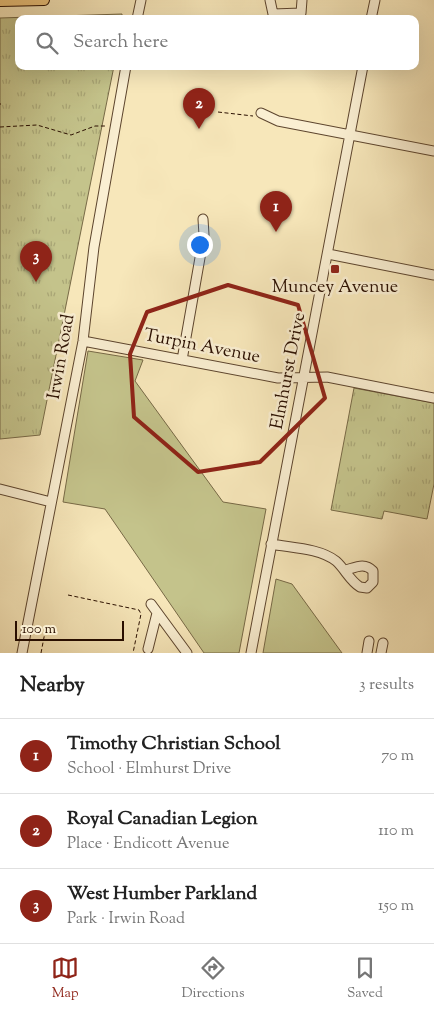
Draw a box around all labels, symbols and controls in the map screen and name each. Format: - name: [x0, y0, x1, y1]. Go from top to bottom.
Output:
- search box: [15, 15, 419, 70]
- icon: search: [33, 29, 61, 57]
- text: Search here: [73, 29, 168, 56]
- pin: 2: [183, 88, 215, 129]
- pin: 1: [260, 191, 292, 232]
- your location: [187, 232, 213, 258]
- pin: 3: [20, 241, 52, 282]
- marker: Muncey Avenue: [329, 263, 341, 275]
- place label: Muncey Avenue: [272, 275, 398, 301]
- street label: Elmhurst Drive: [265, 310, 313, 432]
- street label: Irwin Road: [42, 312, 82, 402]
- street label: Turpin Avenue: [142, 323, 262, 371]
- scale bar: [15, 618, 124, 641]
- text: 100 m: [22, 620, 56, 640]
- text: Nearby: [20, 671, 85, 701]
- text: 3 results: [359, 674, 414, 697]
- text: Timothy Christian School: [67, 731, 281, 758]
- text: 1: [33, 745, 39, 768]
- text: 70 m: [381, 745, 414, 768]
- text: School · Elmhurst Drive: [67, 758, 231, 781]
- text: Royal Canadian Legion: [67, 806, 258, 833]
- text: 2: [32, 820, 40, 843]
- text: 110 m: [378, 820, 414, 843]
- text: Place · Endicott Avenue: [67, 833, 229, 856]
- text: West Humber Parkland: [67, 881, 257, 908]
- text: 3: [33, 895, 39, 918]
- text: 150 m: [378, 895, 414, 918]
- text: Park · Irwin Road: [67, 908, 185, 931]
- tab: Map: [51, 954, 79, 1004]
- tab: Directions: [181, 954, 245, 1004]
- tab: Saved: [347, 954, 383, 1004]

